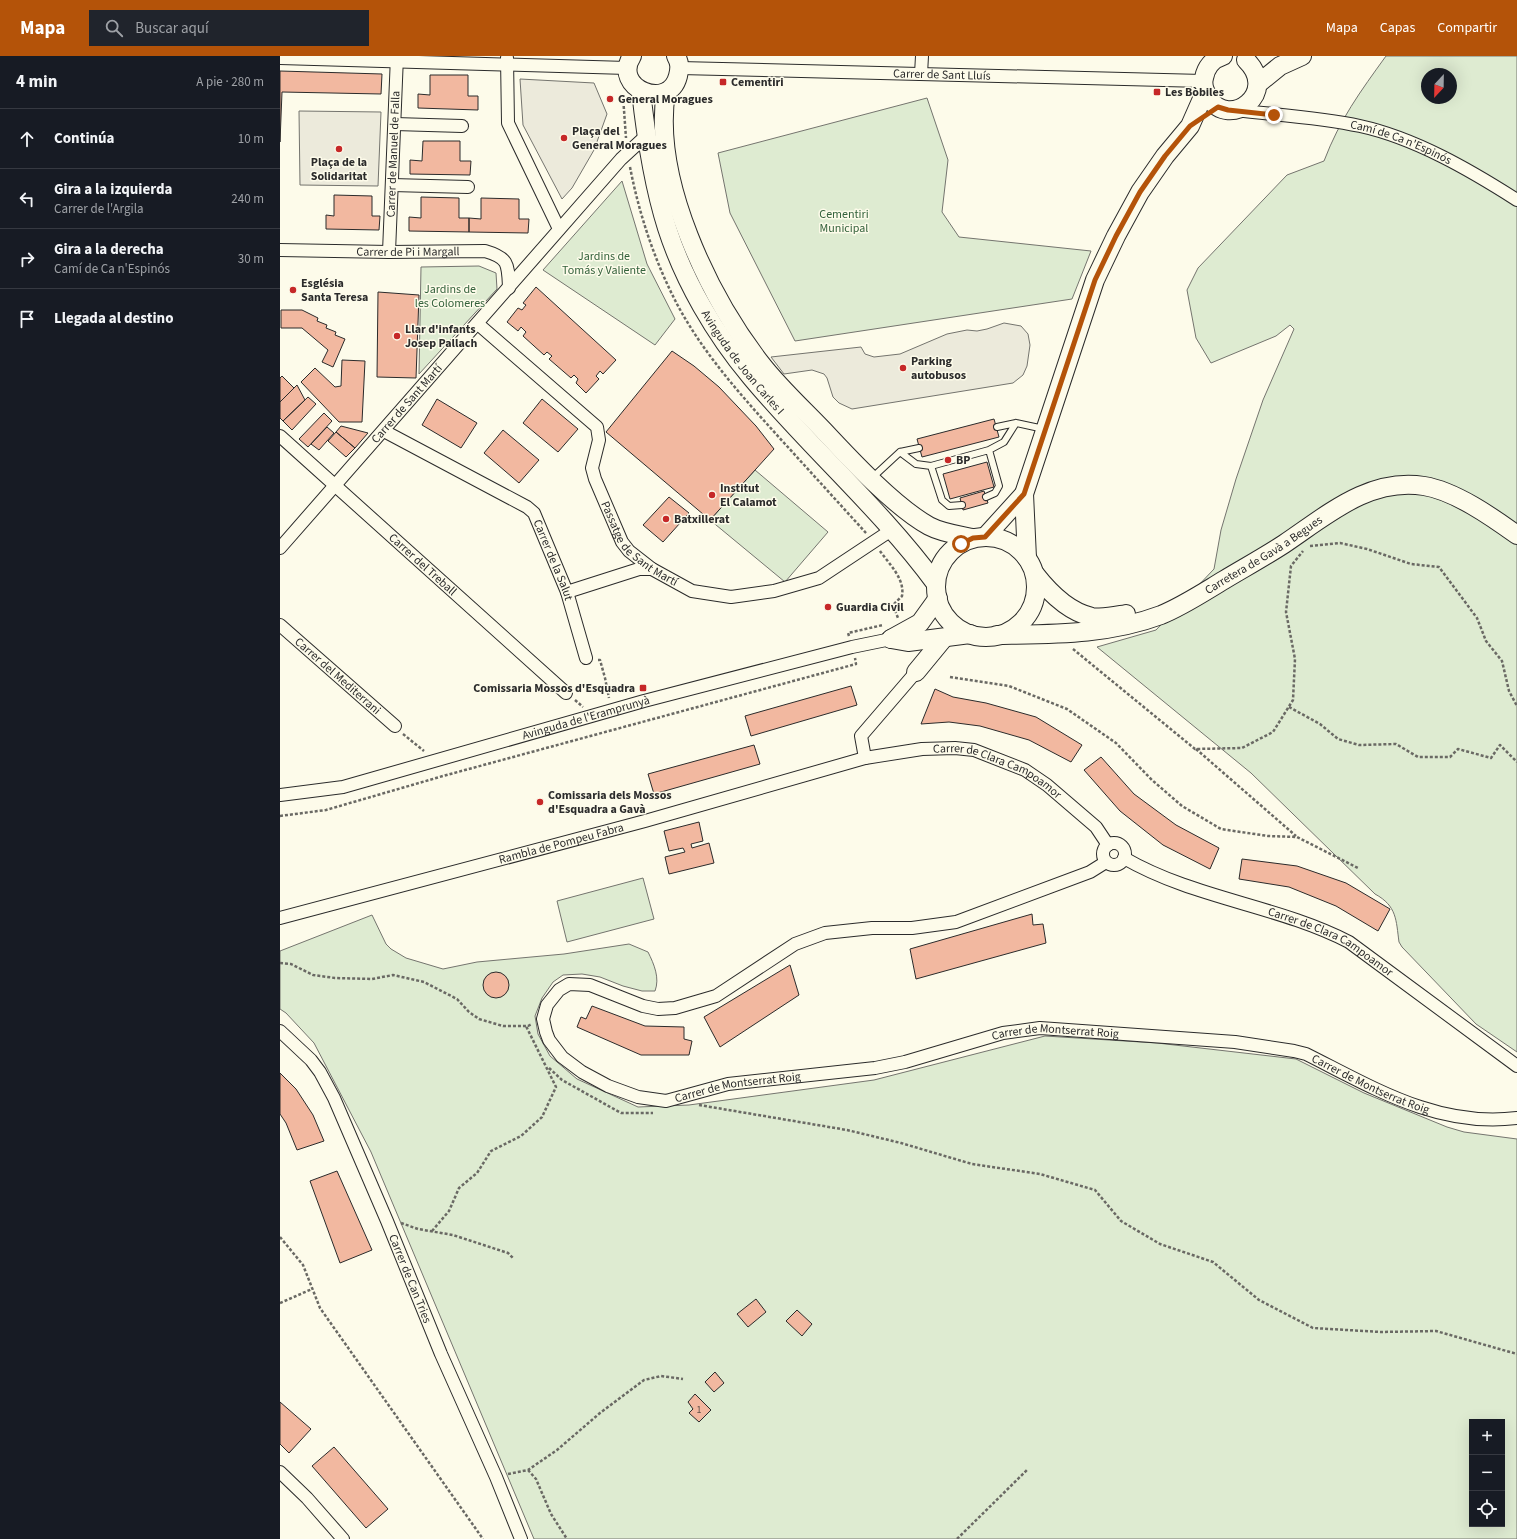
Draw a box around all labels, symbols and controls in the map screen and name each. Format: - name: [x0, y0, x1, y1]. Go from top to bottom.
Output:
- search box: [89, 10, 369, 46]
- text: Mapa: [20, 15, 65, 42]
- icon: search: [103, 17, 125, 39]
- text: Buscar aquí: [135, 18, 209, 39]
- text: Mapa: [1326, 18, 1358, 38]
- text: Capas: [1380, 18, 1415, 38]
- text: Compartir: [1437, 18, 1497, 38]
- street label: Carrer de Sant Lluís: [893, 65, 991, 85]
- north arrow: [1421, 68, 1457, 104]
- text: 4 min: [16, 70, 57, 94]
- text: A pie · 280 m: [196, 73, 264, 91]
- place label: Cementiri: [731, 74, 784, 91]
- marker: Cementiri: [718, 77, 728, 87]
- place label: Les Bòbiles: [1165, 84, 1224, 101]
- marker: Les Bòbiles: [1152, 87, 1162, 97]
- street label: Carrer de Manuel de Falla: [382, 90, 405, 218]
- place label: General Moragues: [618, 91, 713, 108]
- marker: General Moragues: [605, 94, 615, 104]
- route end: [1265, 106, 1283, 124]
- street label: Camí de Ca n'Espinós: [1349, 116, 1454, 169]
- place label: Plaça del General Moragues: [572, 123, 667, 154]
- icon: ahead: [16, 128, 38, 150]
- text: Continúa: [54, 128, 115, 149]
- text: 10 m: [238, 130, 264, 148]
- marker: Plaça del General Moragues: [559, 133, 569, 143]
- marker: Plaça de la Solidaritat: [334, 144, 344, 154]
- place label: Plaça de la Solidaritat: [311, 154, 368, 185]
- text: Gira a la izquierda: [54, 179, 173, 200]
- icon: left: [16, 188, 38, 210]
- text: 240 m: [231, 190, 264, 208]
- text: Carrer de l'Argila: [54, 200, 144, 218]
- park label: Cementiri Municipal: [819, 206, 869, 237]
- text: Gira a la derecha: [54, 239, 164, 260]
- street label: Carrer de Pi i Margall: [356, 243, 460, 261]
- icon: right: [16, 248, 38, 270]
- park label: Jardins de Tomás y Valiente: [562, 248, 646, 279]
- text: 30 m: [238, 250, 264, 268]
- text: Camí de Ca n'Espinós: [54, 260, 170, 278]
- place label: Església Santa Teresa: [301, 275, 368, 306]
- park label: Jardins de les Colomeres: [415, 281, 485, 312]
- marker: Església Santa Teresa: [288, 285, 298, 295]
- street label: Avinguda de Joan Carles I: [697, 307, 788, 419]
- icon: arrive: [16, 308, 38, 330]
- text: Llegada al destino: [54, 308, 174, 329]
- place label: Llar d'infants Josep Pallach: [405, 321, 477, 352]
- marker: Llar d'infants Josep Pallach: [392, 331, 402, 341]
- place label: Parking autobusos: [911, 353, 966, 384]
- street label: Carrer de Sant Martí: [368, 360, 447, 447]
- marker: Parking autobusos: [898, 363, 908, 373]
- place label: BP: [956, 452, 970, 469]
- marker: BP: [943, 455, 953, 465]
- place label: Institut El Calamot: [720, 480, 777, 511]
- marker: Institut El Calamot: [707, 490, 717, 500]
- street label: Passatge de Sant Martí: [596, 499, 682, 591]
- place label: Batxillerat: [674, 511, 730, 528]
- street label: Carretera de Gavà a Begues: [1202, 512, 1326, 599]
- marker: Batxillerat: [661, 514, 671, 524]
- street label: Carrer de la Salut: [529, 517, 577, 603]
- street label: Carrer del Treball: [385, 530, 460, 600]
- route start: [952, 535, 970, 553]
- place label: Guardia Civil: [836, 599, 904, 616]
- marker: Guardia Civil: [823, 602, 833, 612]
- street label: Carrer del Mediterrani: [291, 634, 384, 719]
- place label: Comissaria Mossos d'Esquadra: [473, 680, 635, 697]
- marker: Comissaria Mossos d'Esquadra: [638, 683, 648, 693]
- street label: Avinguda de l'Eramprunyà: [520, 692, 652, 744]
- street label: Carrer de Clara Campoamor: [933, 740, 1066, 803]
- place label: Comissaria dels Mossos d'Esquadra a Gavà: [548, 787, 672, 818]
- marker: Comissaria dels Mossos d'Esquadra a Gavà: [535, 797, 545, 807]
- street label: Rambla de Pompeu Fabra: [497, 819, 626, 868]
- street label: Carrer de Clara Campoamor: [1266, 903, 1397, 981]
- street label: Carrer de Montserrat Roig: [990, 1020, 1119, 1045]
- street label: Carrer de Montserrat Roig: [1309, 1050, 1432, 1119]
- street label: Carrer de Montserrat Roig: [673, 1068, 802, 1107]
- street label: Carrer de Can Tries: [384, 1232, 436, 1326]
- house number: 1: [697, 1403, 702, 1417]
- map controls: [1469, 1419, 1505, 1527]
- button: +: [1469, 1419, 1505, 1455]
- button: −: [1469, 1455, 1505, 1491]
- button: locate: [1469, 1491, 1505, 1527]

